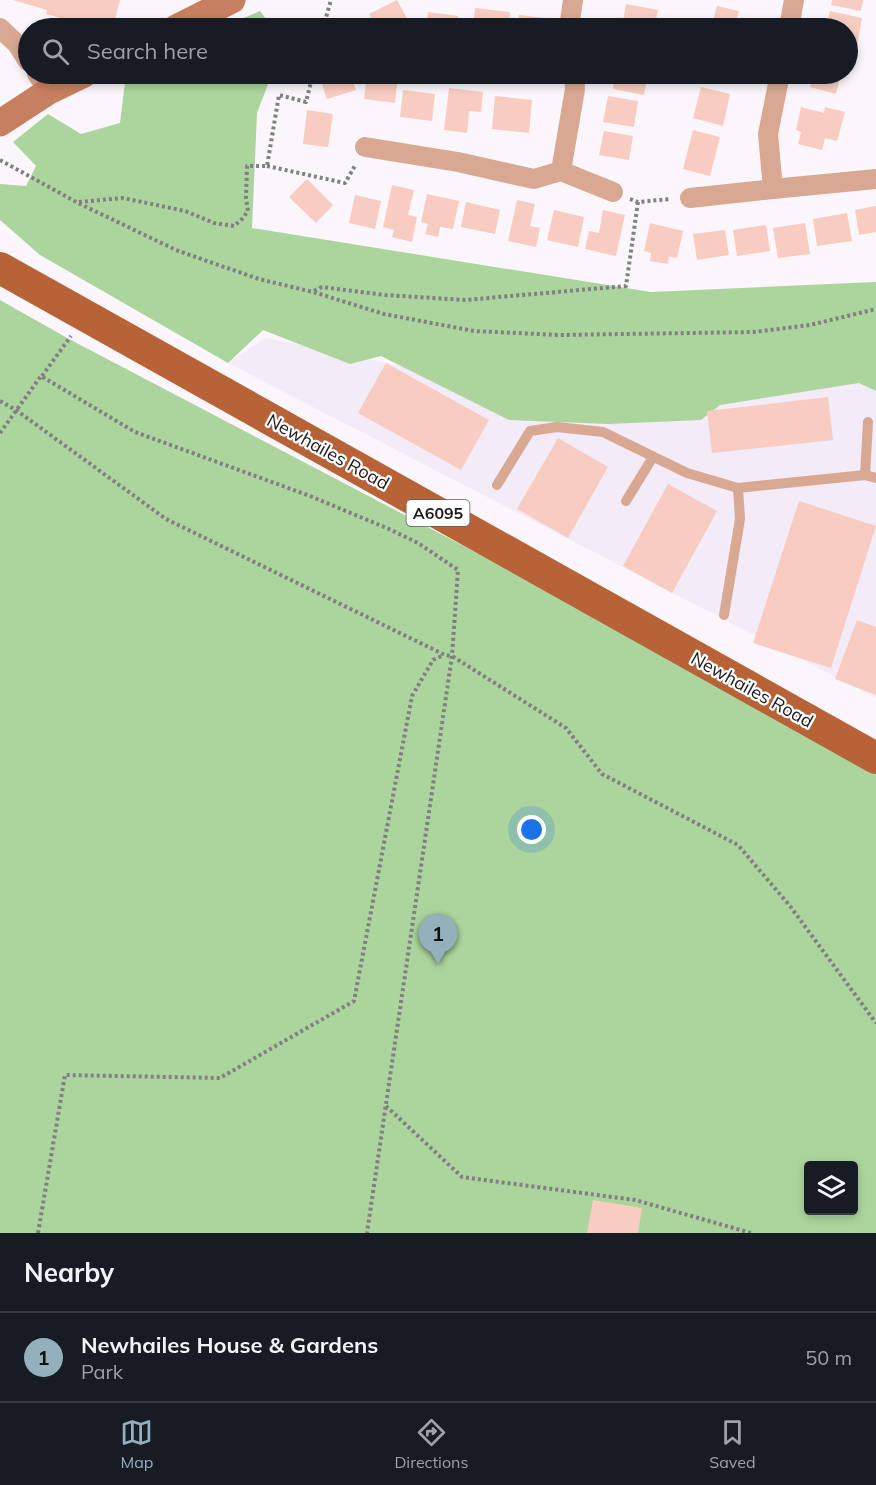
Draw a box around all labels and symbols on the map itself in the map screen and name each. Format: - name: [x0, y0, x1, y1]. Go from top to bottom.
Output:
- street label: Newhailes Road: [263, 408, 393, 495]
- road number: A6095: [406, 500, 470, 526]
- street label: Newhailes Road: [687, 646, 817, 733]
- your location: [517, 815, 546, 844]
- pin: 1: [418, 914, 458, 964]

